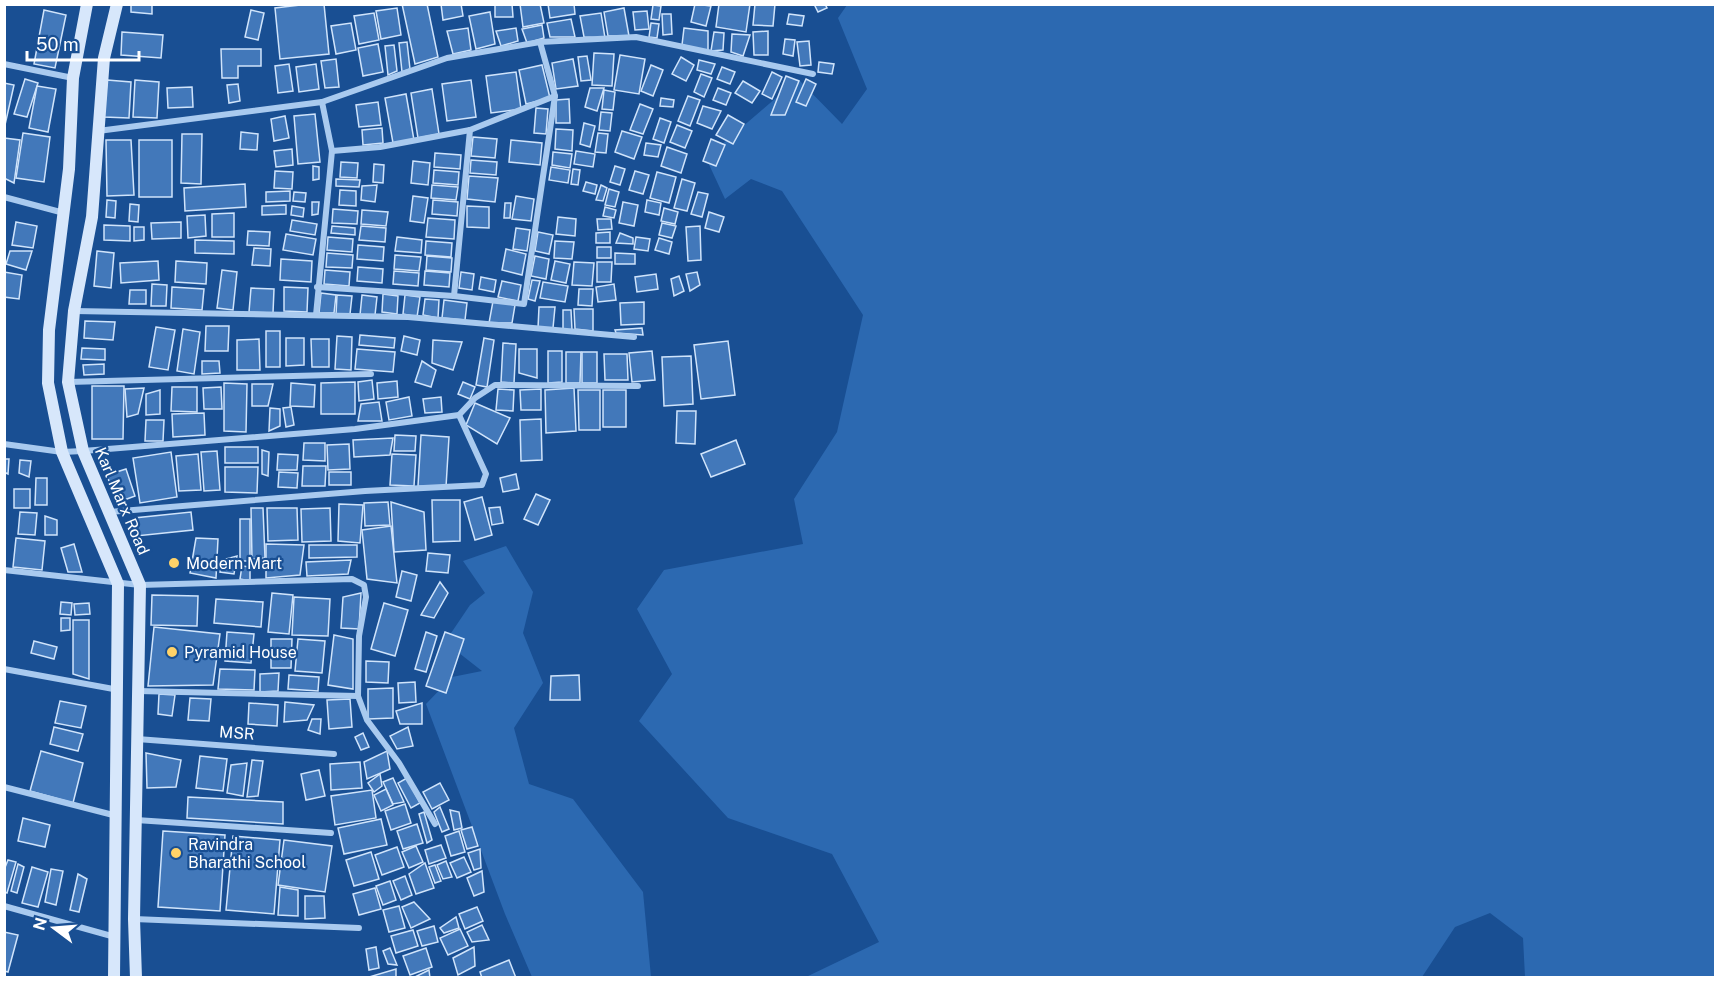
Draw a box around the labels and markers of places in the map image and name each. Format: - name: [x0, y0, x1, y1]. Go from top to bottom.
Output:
- place label: Modern Mart: [186, 554, 282, 573]
- marker: Modern Mart: [167, 556, 181, 570]
- place label: Pyramid House: [184, 643, 297, 662]
- marker: Pyramid House: [165, 645, 179, 659]
- place label: Ravindra Bharathi School: [188, 835, 306, 872]
- marker: Ravindra Bharathi School: [169, 846, 183, 860]

